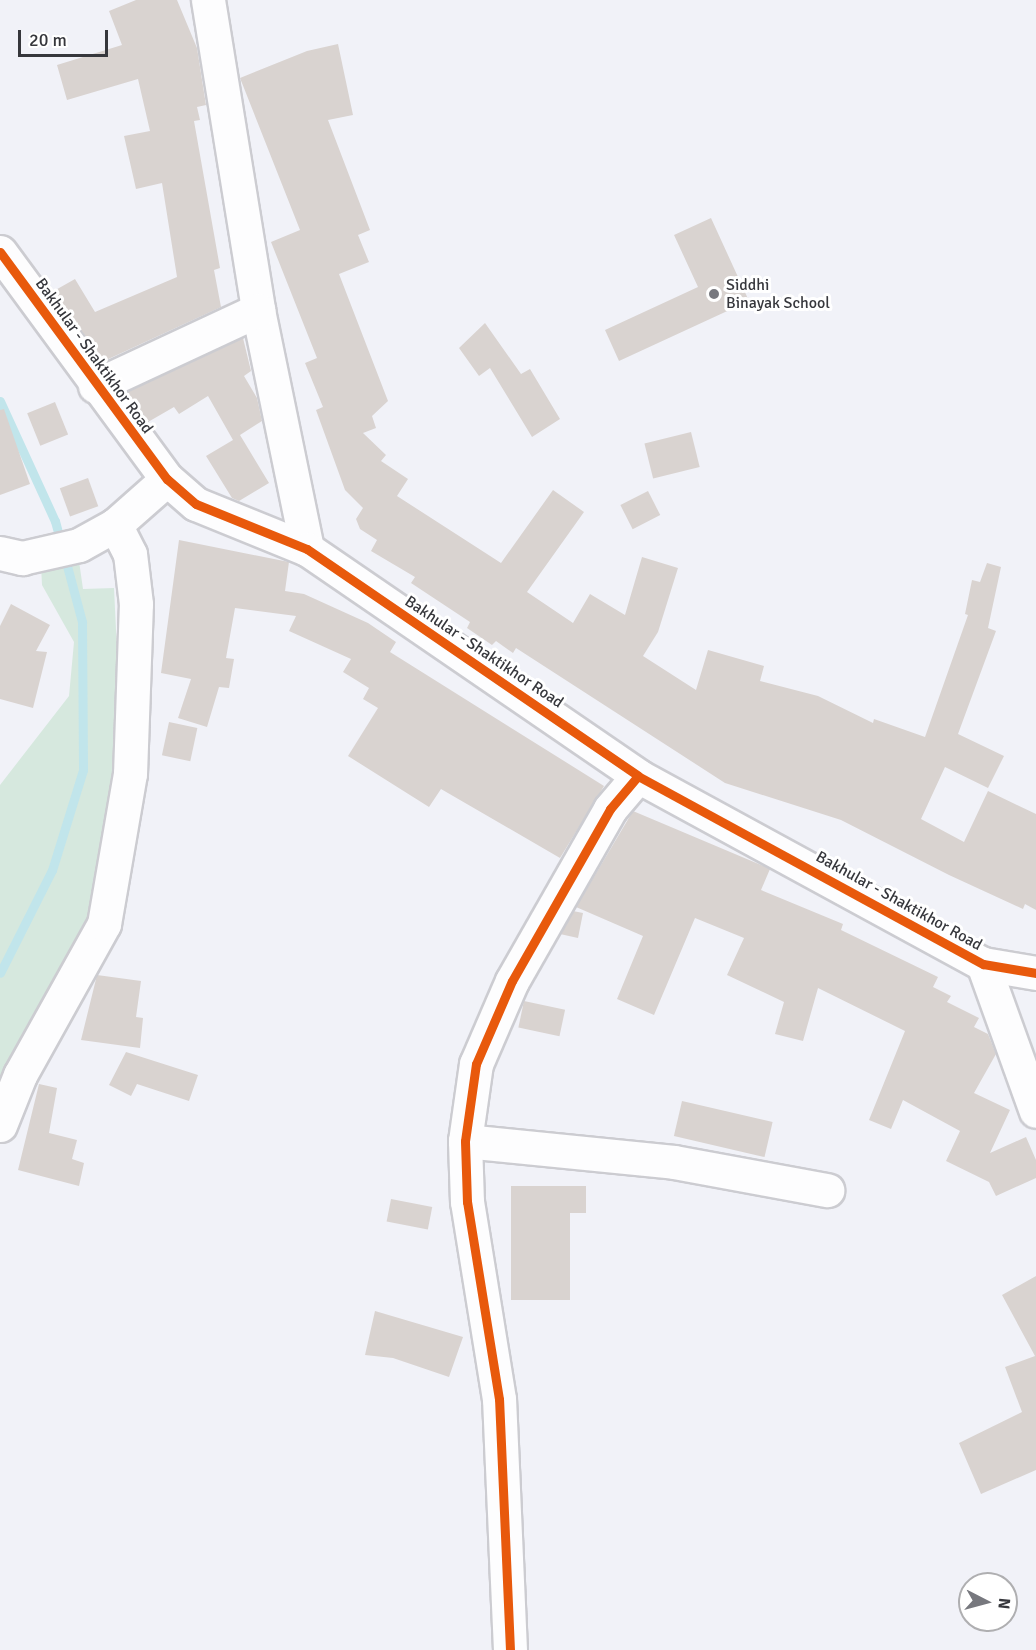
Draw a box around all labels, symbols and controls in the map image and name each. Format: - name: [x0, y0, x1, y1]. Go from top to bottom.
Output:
- scale bar: [21, 18, 111, 56]
- text: 20 m: [29, 29, 67, 51]
- street label: Bakhular - Shaktikhor Road: [31, 275, 157, 437]
- place label: Siddhi Binayak School: [726, 275, 830, 313]
- marker: Siddhi Binayak School: [707, 287, 721, 301]
- street label: Bakhular - Shaktikhor Road: [401, 592, 567, 712]
- street label: Bakhular - Shaktikhor Road: [813, 847, 985, 955]
- north arrow: [958, 1572, 1018, 1632]
- text: N: [993, 1597, 1014, 1610]

